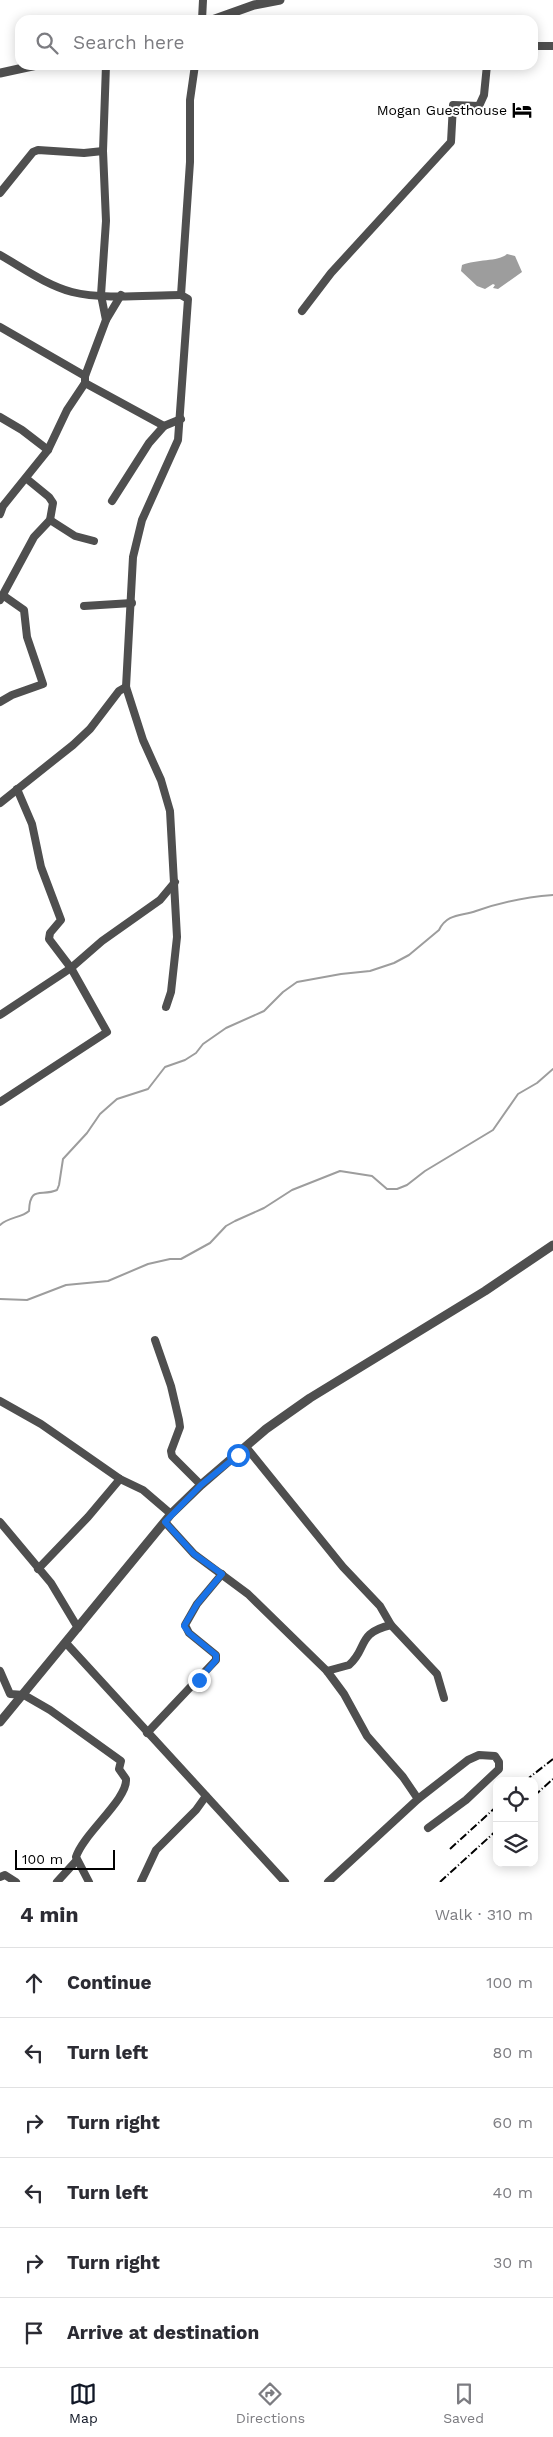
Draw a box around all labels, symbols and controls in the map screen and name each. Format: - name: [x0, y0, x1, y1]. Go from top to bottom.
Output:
- search box: [15, 15, 538, 70]
- icon: search: [33, 29, 61, 57]
- text: Search here: [73, 31, 184, 54]
- hotel icon: Mogan Guesthouse: [511, 99, 533, 121]
- place label: Mogan Guesthouse: [377, 102, 507, 118]
- route start: [227, 1444, 250, 1467]
- route end: [188, 1669, 211, 1692]
- map controls: [493, 1777, 538, 1867]
- button: locate: [493, 1777, 538, 1822]
- button: layers: [493, 1822, 538, 1867]
- scale bar: [15, 1847, 115, 1870]
- text: 100 m: [22, 1851, 63, 1867]
- text: 4 min: [20, 1902, 78, 1927]
- text: Walk · 310 m: [435, 1905, 533, 1924]
- icon: ahead: [20, 1969, 48, 1997]
- text: Continue: [67, 1971, 151, 1994]
- text: 100 m: [486, 1973, 533, 1992]
- icon: left: [20, 2039, 48, 2067]
- text: Turn left: [67, 2041, 148, 2064]
- text: 80 m: [492, 2043, 533, 2062]
- icon: right: [20, 2109, 48, 2137]
- text: Turn right: [67, 2111, 160, 2134]
- text: 60 m: [493, 2113, 533, 2132]
- icon: left: [20, 2179, 48, 2207]
- text: Turn left: [67, 2181, 148, 2204]
- text: 40 m: [493, 2183, 533, 2202]
- icon: right: [20, 2249, 48, 2277]
- text: Turn right: [67, 2251, 160, 2274]
- text: 30 m: [493, 2253, 533, 2272]
- icon: arrive: [20, 2319, 48, 2347]
- text: Arrive at destination: [67, 2321, 259, 2344]
- tab: Map: [69, 2380, 98, 2426]
- tab: Directions: [236, 2380, 305, 2426]
- tab: Saved: [443, 2380, 484, 2426]

